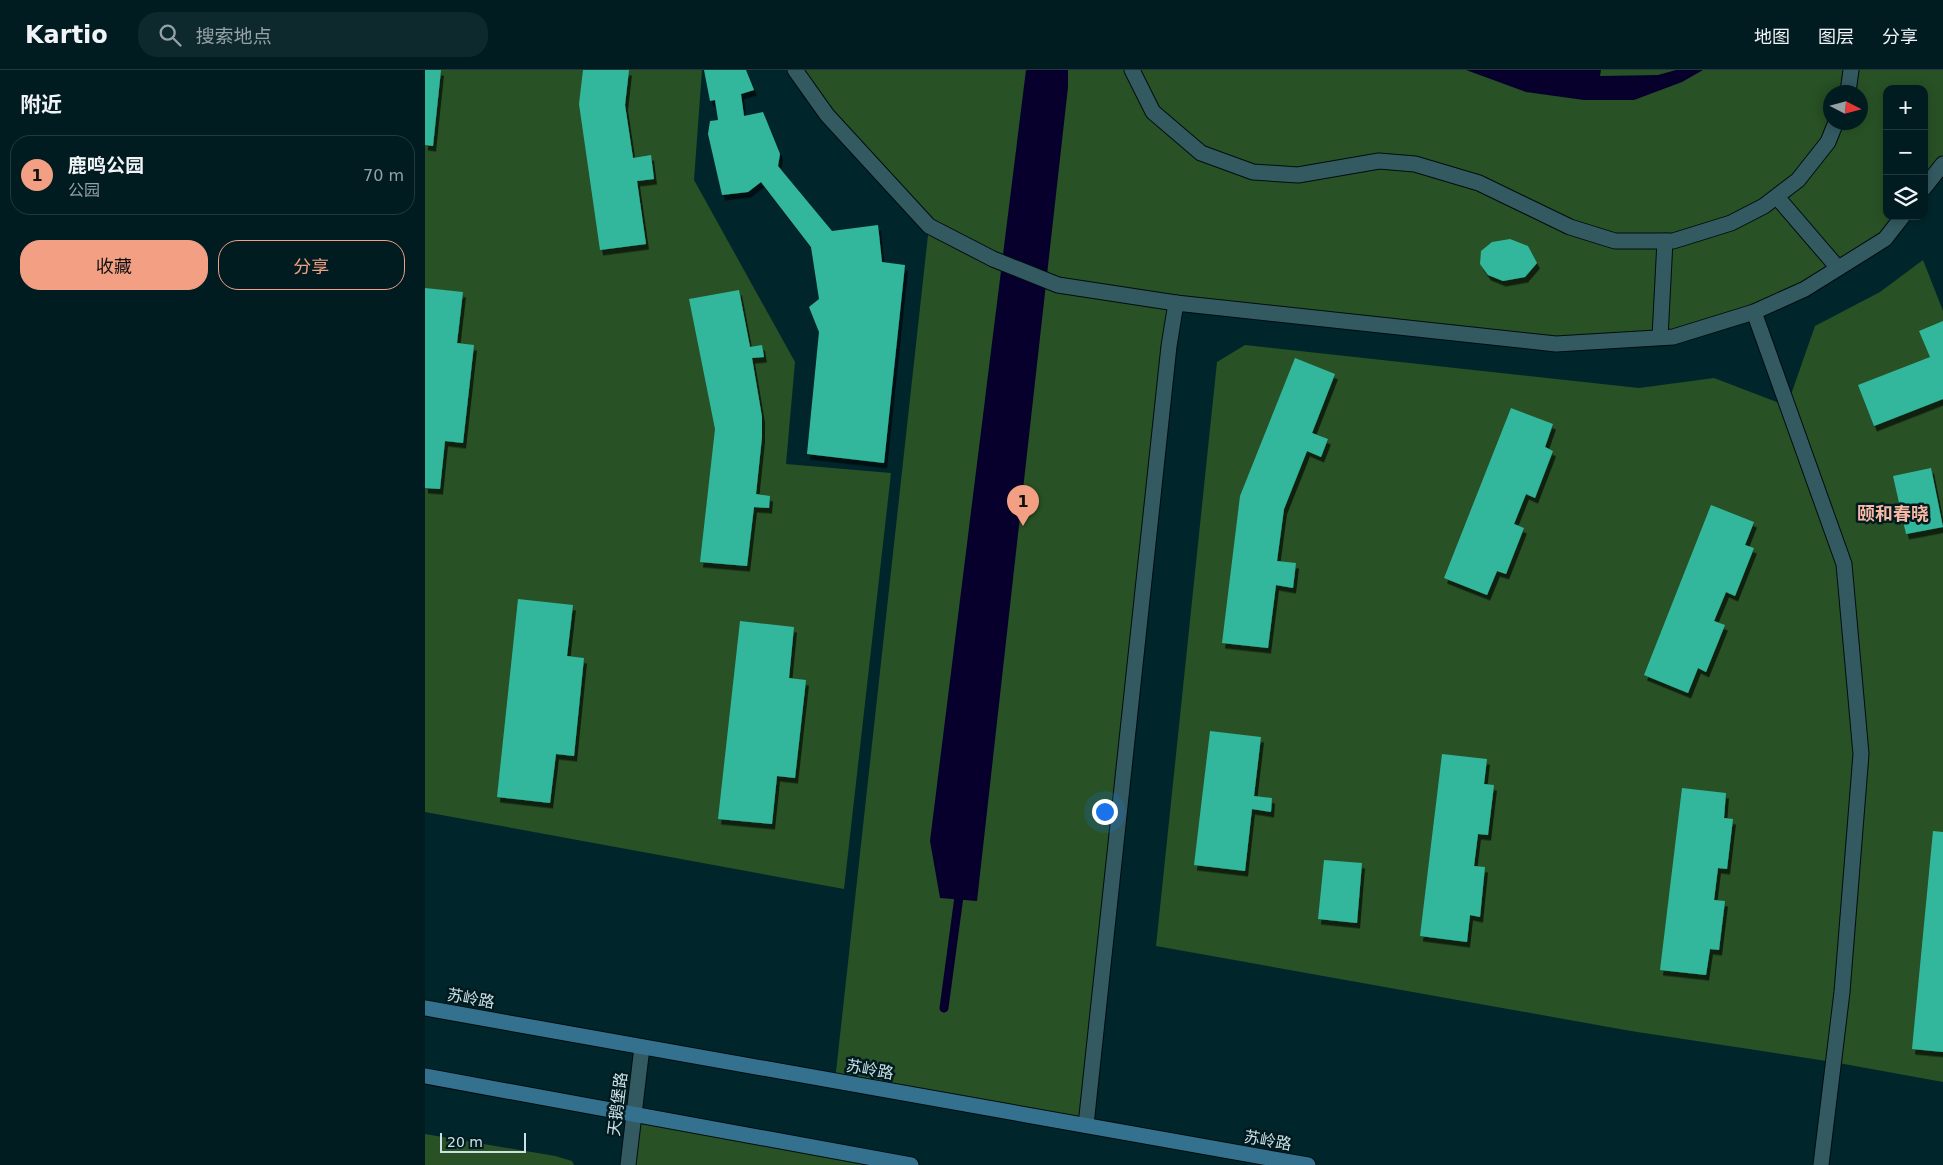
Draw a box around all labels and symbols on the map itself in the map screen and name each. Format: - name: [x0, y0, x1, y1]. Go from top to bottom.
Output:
- north arrow: [1823, 85, 1868, 130]
- pin: 1: [1007, 485, 1039, 526]
- district label: 颐和春晓: [1857, 503, 1929, 524]
- your location: [1092, 799, 1118, 825]
- street label: 苏岭路: [446, 985, 496, 1012]
- street label: 苏岭路: [845, 1056, 895, 1083]
- street label: 天鹅堡路: [604, 1071, 631, 1137]
- street label: 苏岭路: [1243, 1127, 1293, 1154]
- scale bar: [440, 1130, 526, 1153]

